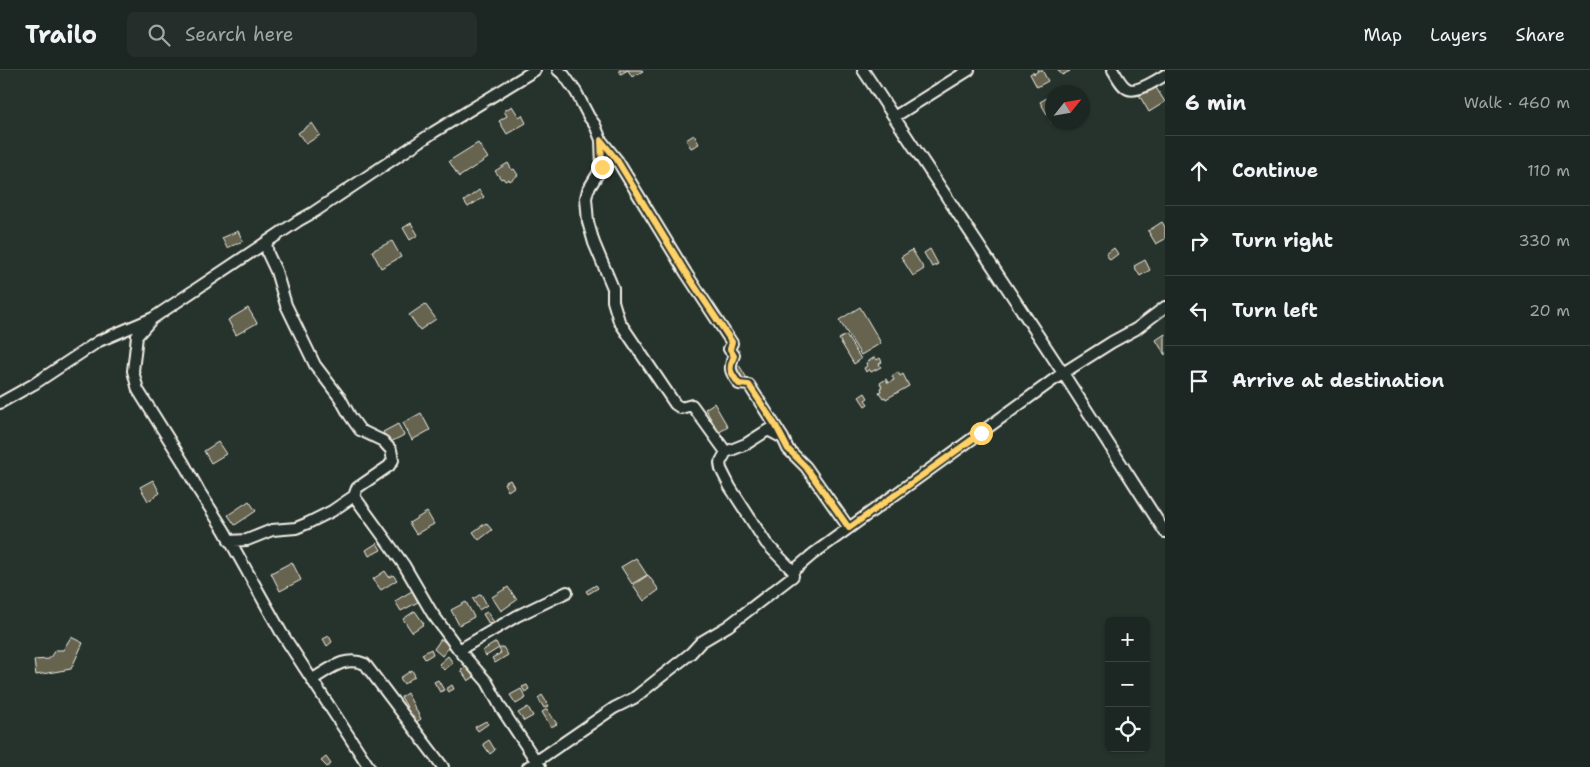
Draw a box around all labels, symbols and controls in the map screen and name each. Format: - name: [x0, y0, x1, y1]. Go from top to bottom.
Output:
- search box: [127, 12, 477, 57]
- text: Trailo: [25, 19, 97, 51]
- icon: search: [145, 21, 173, 49]
- text: Search here: [185, 22, 294, 47]
- text: Map: [1364, 23, 1402, 47]
- text: Layers: [1430, 23, 1487, 47]
- text: Share: [1515, 23, 1565, 47]
- north arrow: [1045, 85, 1090, 130]
- text: 6 min: [1185, 89, 1246, 117]
- text: Walk · 460 m: [1464, 92, 1570, 113]
- route end: [591, 156, 614, 179]
- icon: ahead: [1185, 157, 1213, 185]
- text: Continue: [1232, 158, 1318, 183]
- text: 110 m: [1527, 160, 1570, 181]
- icon: right: [1185, 227, 1213, 255]
- text: Turn right: [1232, 228, 1333, 253]
- text: 330 m: [1518, 230, 1570, 251]
- icon: left: [1185, 297, 1213, 325]
- text: Turn left: [1232, 298, 1318, 323]
- text: 20 m: [1529, 300, 1570, 321]
- icon: arrive: [1185, 367, 1213, 395]
- text: Arrive at destination: [1232, 368, 1444, 393]
- route start: [970, 422, 993, 445]
- map controls: [1105, 617, 1150, 752]
- button: +: [1105, 617, 1150, 662]
- button: −: [1105, 662, 1150, 707]
- button: locate: [1105, 707, 1150, 752]

